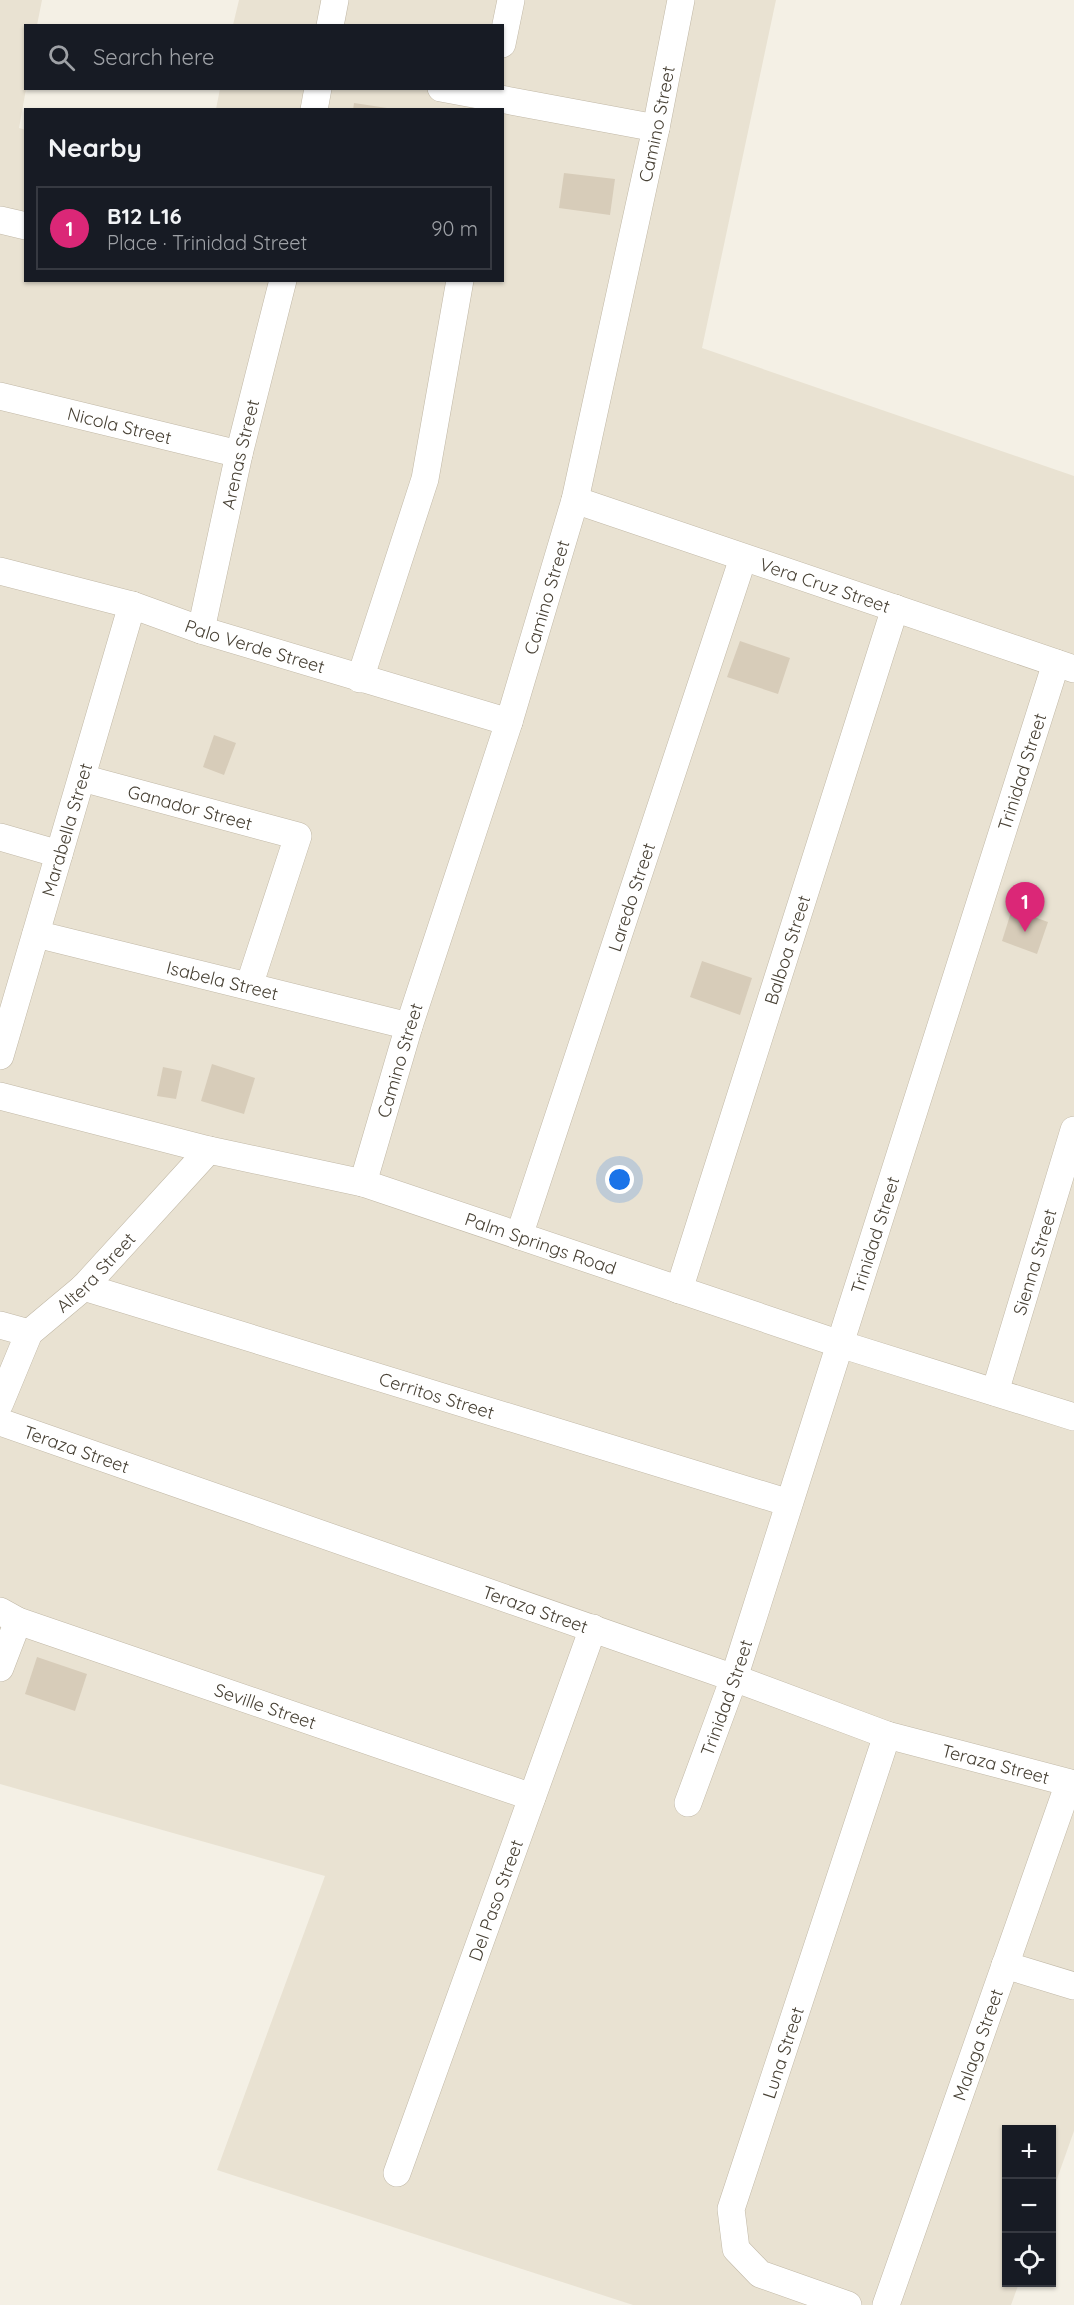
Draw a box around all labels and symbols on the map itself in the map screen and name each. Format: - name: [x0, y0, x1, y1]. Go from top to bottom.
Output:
- street label: Camino Street: [633, 64, 679, 184]
- street label: Arenas Street: [216, 397, 264, 511]
- street label: Nicola Street: [65, 401, 174, 449]
- street label: Camino Street: [518, 537, 574, 657]
- street label: Vera Cruz Street: [757, 552, 893, 617]
- street label: Palo Verde Street: [182, 614, 328, 678]
- street label: Trinidad Street: [992, 710, 1051, 833]
- street label: Marabella Street: [36, 760, 97, 899]
- street label: Ganador Street: [125, 779, 255, 835]
- street label: Laredo Street: [602, 840, 660, 954]
- pin: 1: [1006, 882, 1044, 932]
- street label: Balboa Street: [759, 892, 815, 1007]
- street label: Isabela Street: [164, 955, 281, 1005]
- street label: Camino Street: [371, 1000, 427, 1120]
- your location: [605, 1165, 634, 1194]
- street label: Trinidad Street: [845, 1173, 904, 1296]
- street label: Sienna Street: [1007, 1206, 1061, 1318]
- street label: Palm Springs Road: [462, 1207, 620, 1279]
- street label: Altera Street: [51, 1227, 140, 1317]
- street label: Cerritos Street: [376, 1367, 497, 1424]
- street label: Teraza Street: [21, 1420, 132, 1478]
- street label: Teraza Street: [480, 1580, 591, 1638]
- street label: Trinidad Street: [695, 1637, 757, 1759]
- street label: Seville Street: [211, 1678, 319, 1734]
- street label: Teraza Street: [939, 1738, 1052, 1789]
- street label: Del Paso Street: [463, 1836, 528, 1964]
- street label: Malaga Street: [947, 1985, 1008, 2104]
- street label: Luna Street: [757, 2004, 808, 2101]

